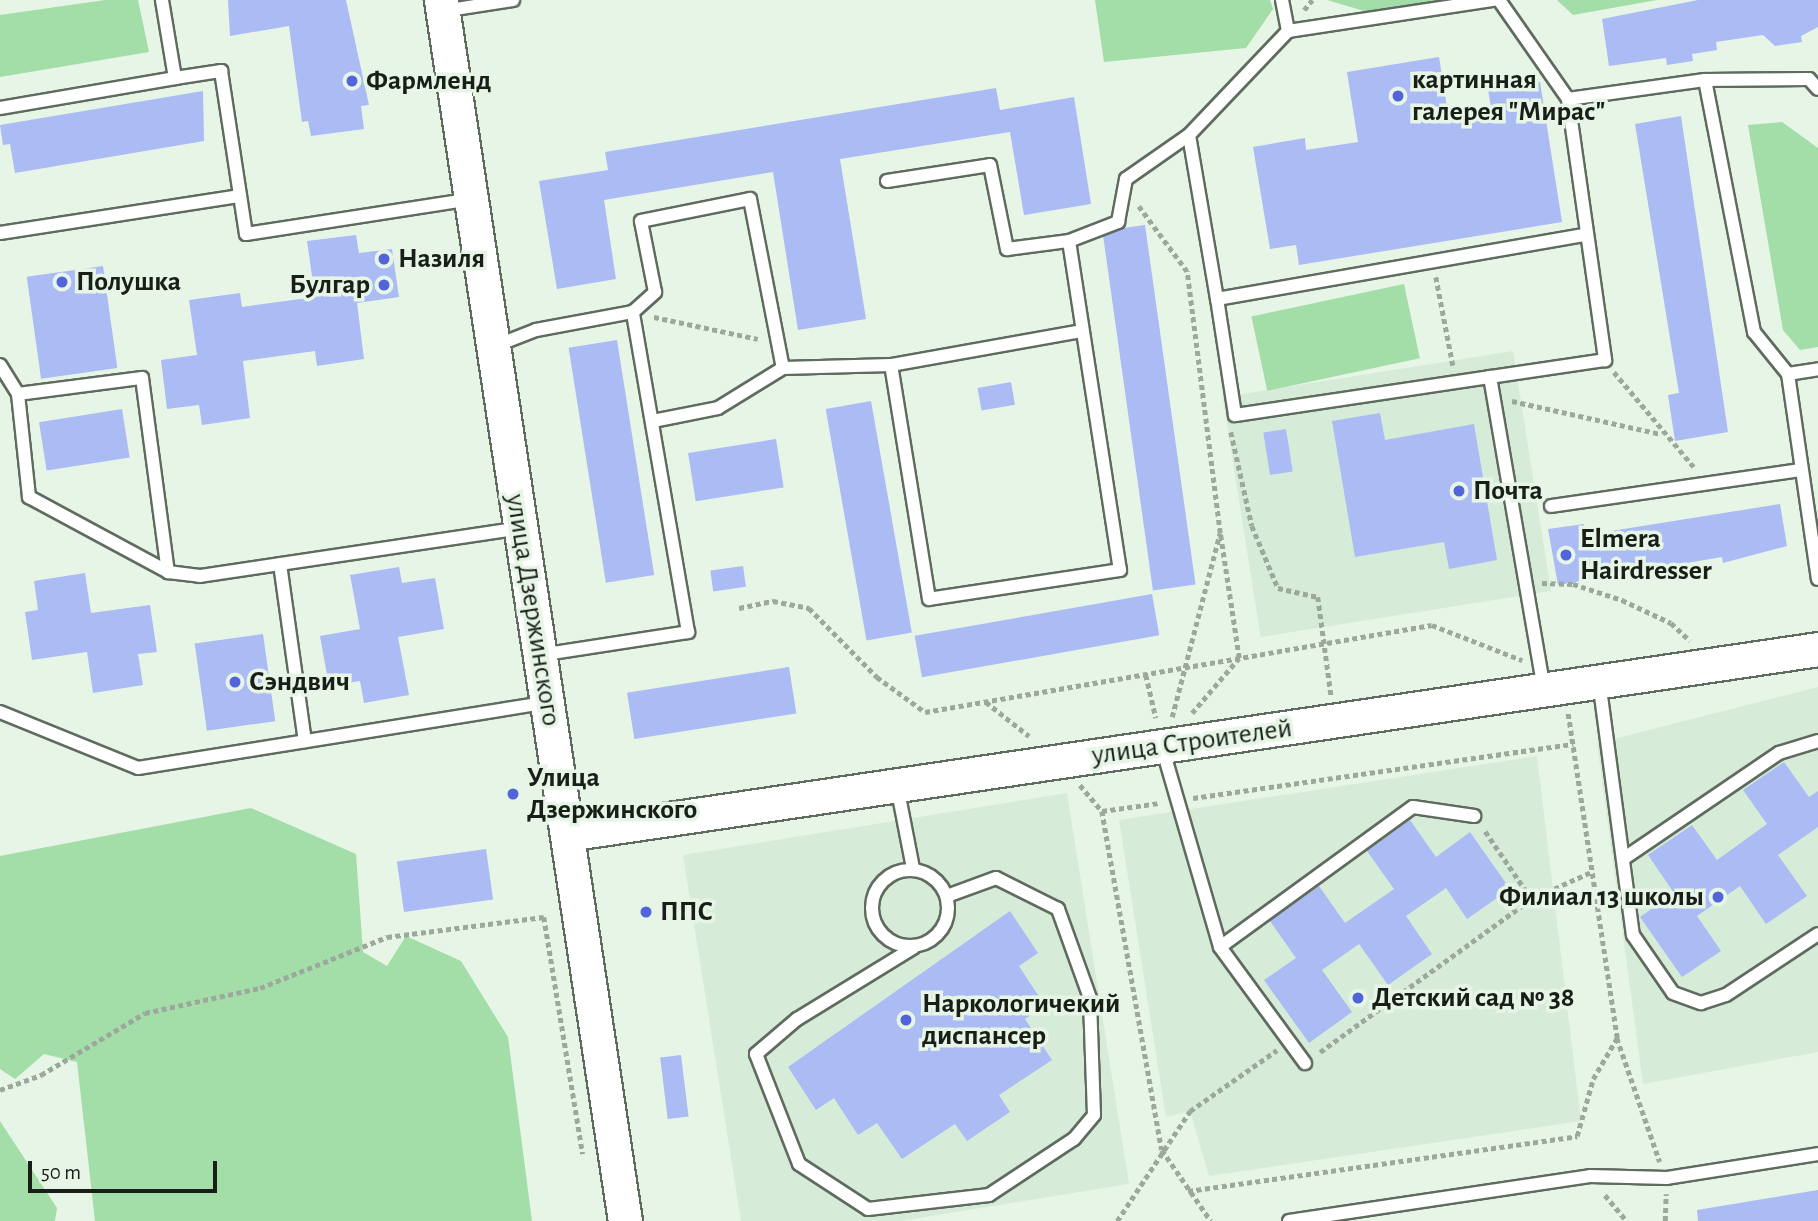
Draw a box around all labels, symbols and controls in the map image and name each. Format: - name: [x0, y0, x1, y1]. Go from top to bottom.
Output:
- place label: картинная галерея "Мирас": [1412, 63, 1606, 129]
- place label: Фармленд: [366, 64, 491, 98]
- marker: Фармленд: [344, 73, 360, 89]
- marker: картинная галерея "Мирас": [1390, 88, 1406, 104]
- place label: Назиля: [398, 242, 485, 276]
- marker: Назиля: [376, 251, 392, 267]
- place label: Полушка: [76, 265, 181, 299]
- place label: Булгар: [289, 268, 370, 302]
- marker: Полушка: [54, 274, 70, 290]
- marker: Булгар: [376, 277, 392, 293]
- place label: Почта: [1473, 474, 1543, 508]
- marker: Почта: [1451, 483, 1467, 499]
- street label: улица Дзержинского: [498, 492, 568, 728]
- place label: Elmera Hairdresser: [1580, 522, 1712, 588]
- marker: Elmera Hairdresser: [1558, 547, 1574, 563]
- place label: Сэндвич: [249, 665, 350, 699]
- marker: Сэндвич: [227, 674, 243, 690]
- street label: улица Строителей: [1090, 711, 1294, 773]
- place label: Улица Дзержинского: [527, 761, 697, 827]
- marker: Улица Дзержинского: [505, 786, 521, 802]
- place label: Филиал 13 школы: [1499, 880, 1704, 914]
- marker: Филиал 13 школы: [1710, 889, 1726, 905]
- place label: ППС: [660, 895, 713, 929]
- marker: ППС: [638, 904, 654, 920]
- place label: Детский сад № 38: [1372, 981, 1575, 1015]
- place label: Наркологичекий диспансер: [922, 987, 1120, 1053]
- marker: Детский сад № 38: [1350, 990, 1366, 1006]
- marker: Наркологичекий диспансер: [896, 1010, 916, 1030]
- scale bar: [32, 1148, 220, 1192]
- text: 50 m: [41, 1162, 81, 1183]

